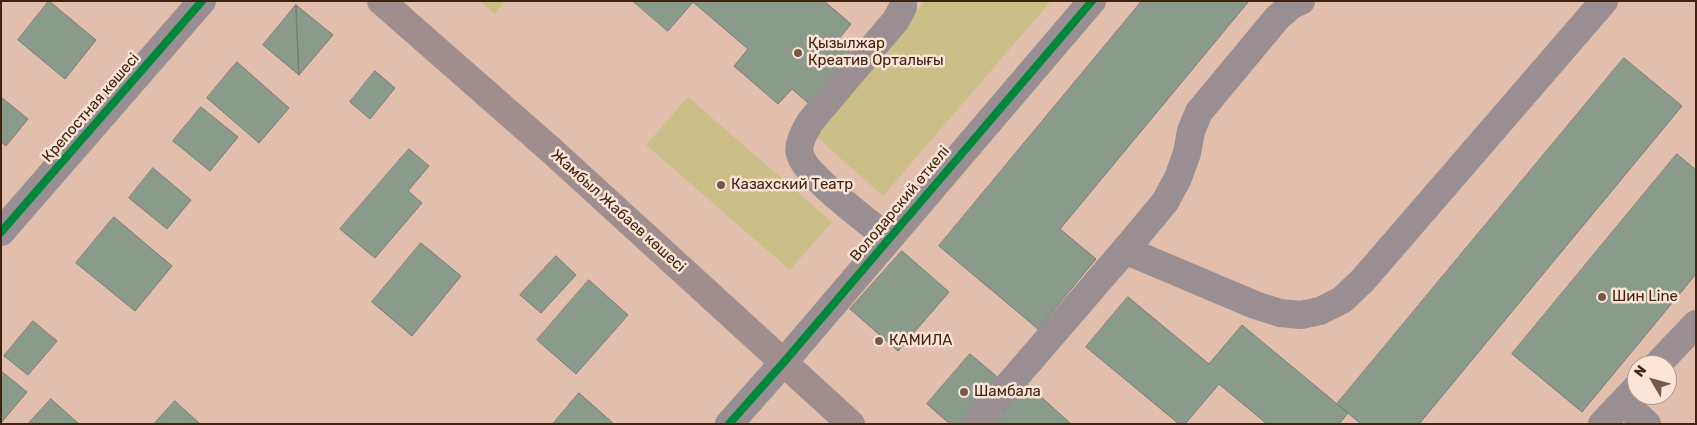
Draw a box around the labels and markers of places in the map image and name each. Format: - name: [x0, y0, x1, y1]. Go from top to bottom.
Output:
- place label: Қызылжар Креатив Орталығы: [808, 35, 944, 70]
- marker: Қызылжар Креатив Орталығы: [792, 47, 804, 59]
- place label: Казахский Театр: [731, 176, 853, 194]
- marker: Казахский Театр: [715, 179, 727, 191]
- place label: Шин Line: [1612, 288, 1678, 306]
- marker: Шин Line: [1596, 291, 1608, 303]
- place label: КАМИЛА: [889, 332, 952, 350]
- marker: КАМИЛА: [873, 335, 885, 347]
- place label: Шамбала: [974, 383, 1041, 401]
- marker: Шамбала: [958, 386, 970, 398]

